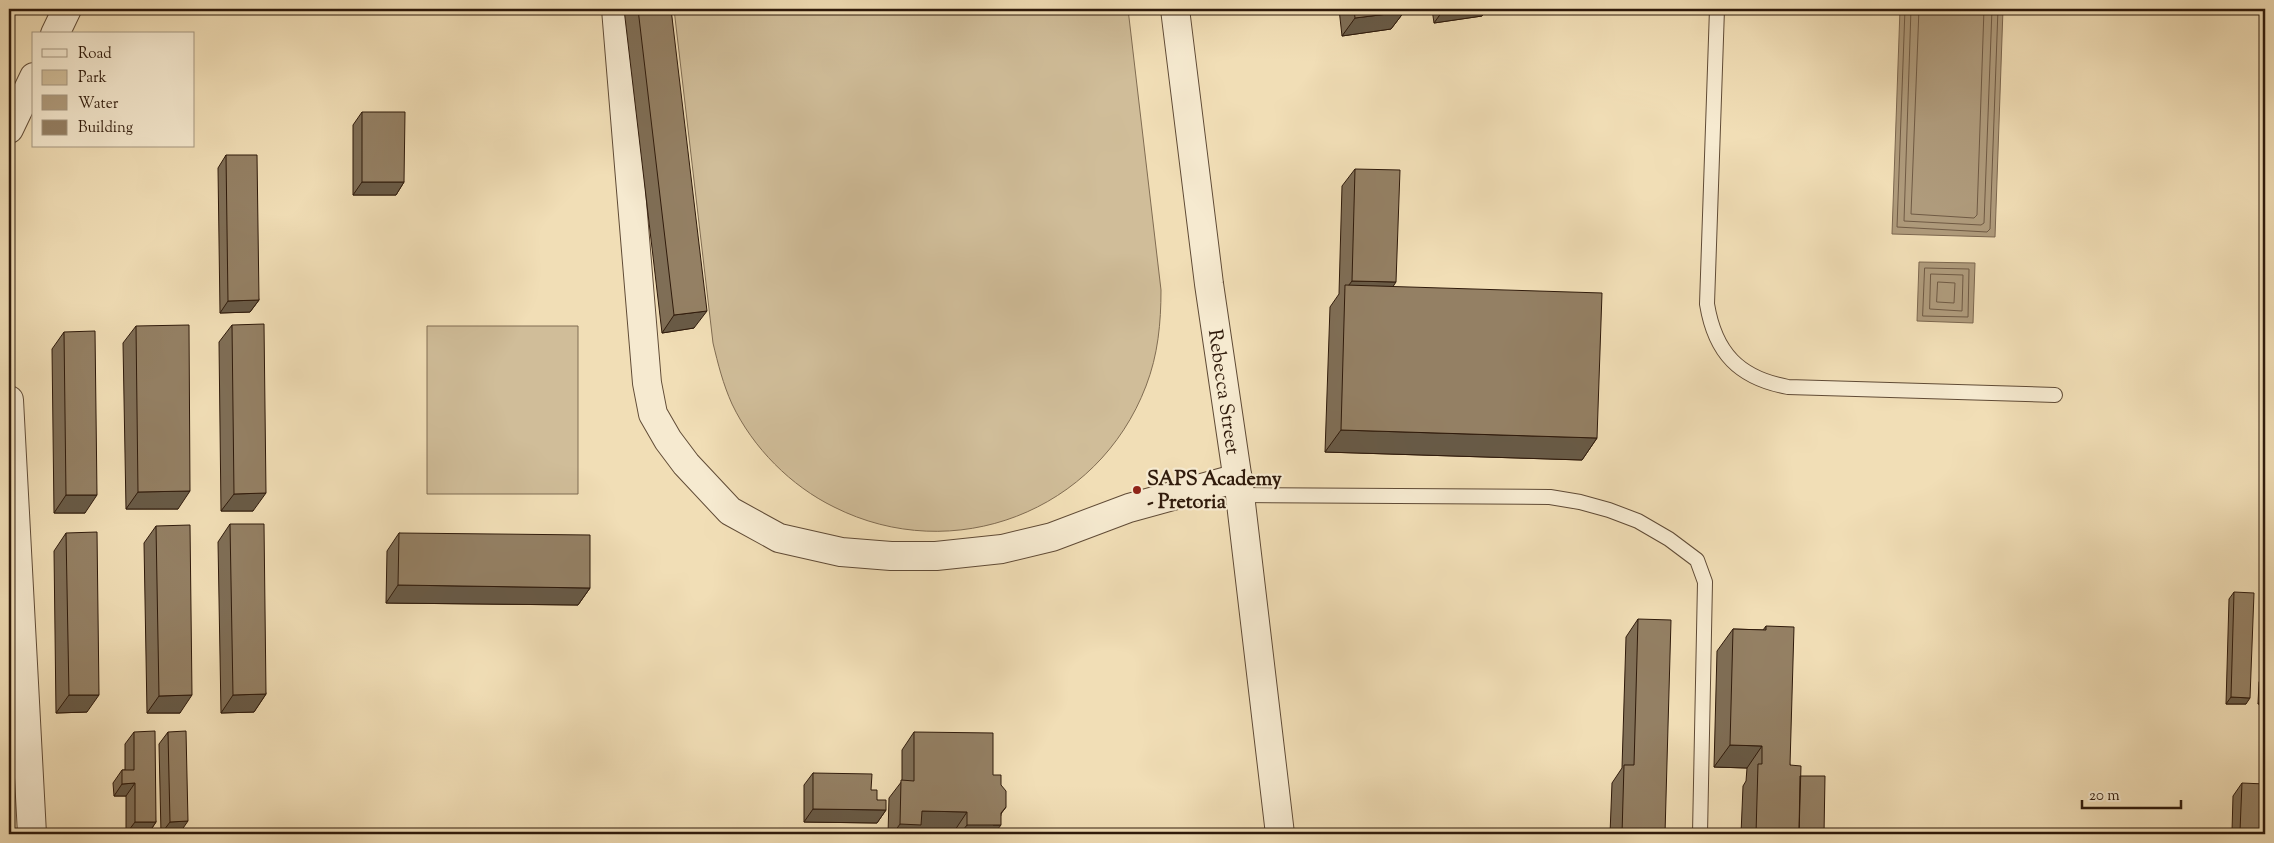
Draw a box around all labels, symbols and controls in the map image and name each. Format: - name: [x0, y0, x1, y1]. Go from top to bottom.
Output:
- legend: [32, 32, 195, 148]
- text: Road: [78, 44, 112, 65]
- text: Park: [78, 68, 107, 89]
- text: Water: [78, 94, 119, 115]
- text: Building: [78, 118, 133, 139]
- street label: Rebecca Street: [1199, 327, 1246, 457]
- place label: SAPS Academy - Pretoria: [1147, 466, 1282, 518]
- marker: SAPS Academy - Pretoria: [1131, 484, 1143, 496]
- scale bar: [2082, 778, 2180, 810]
- text: 20 m: [2089, 786, 2120, 807]

